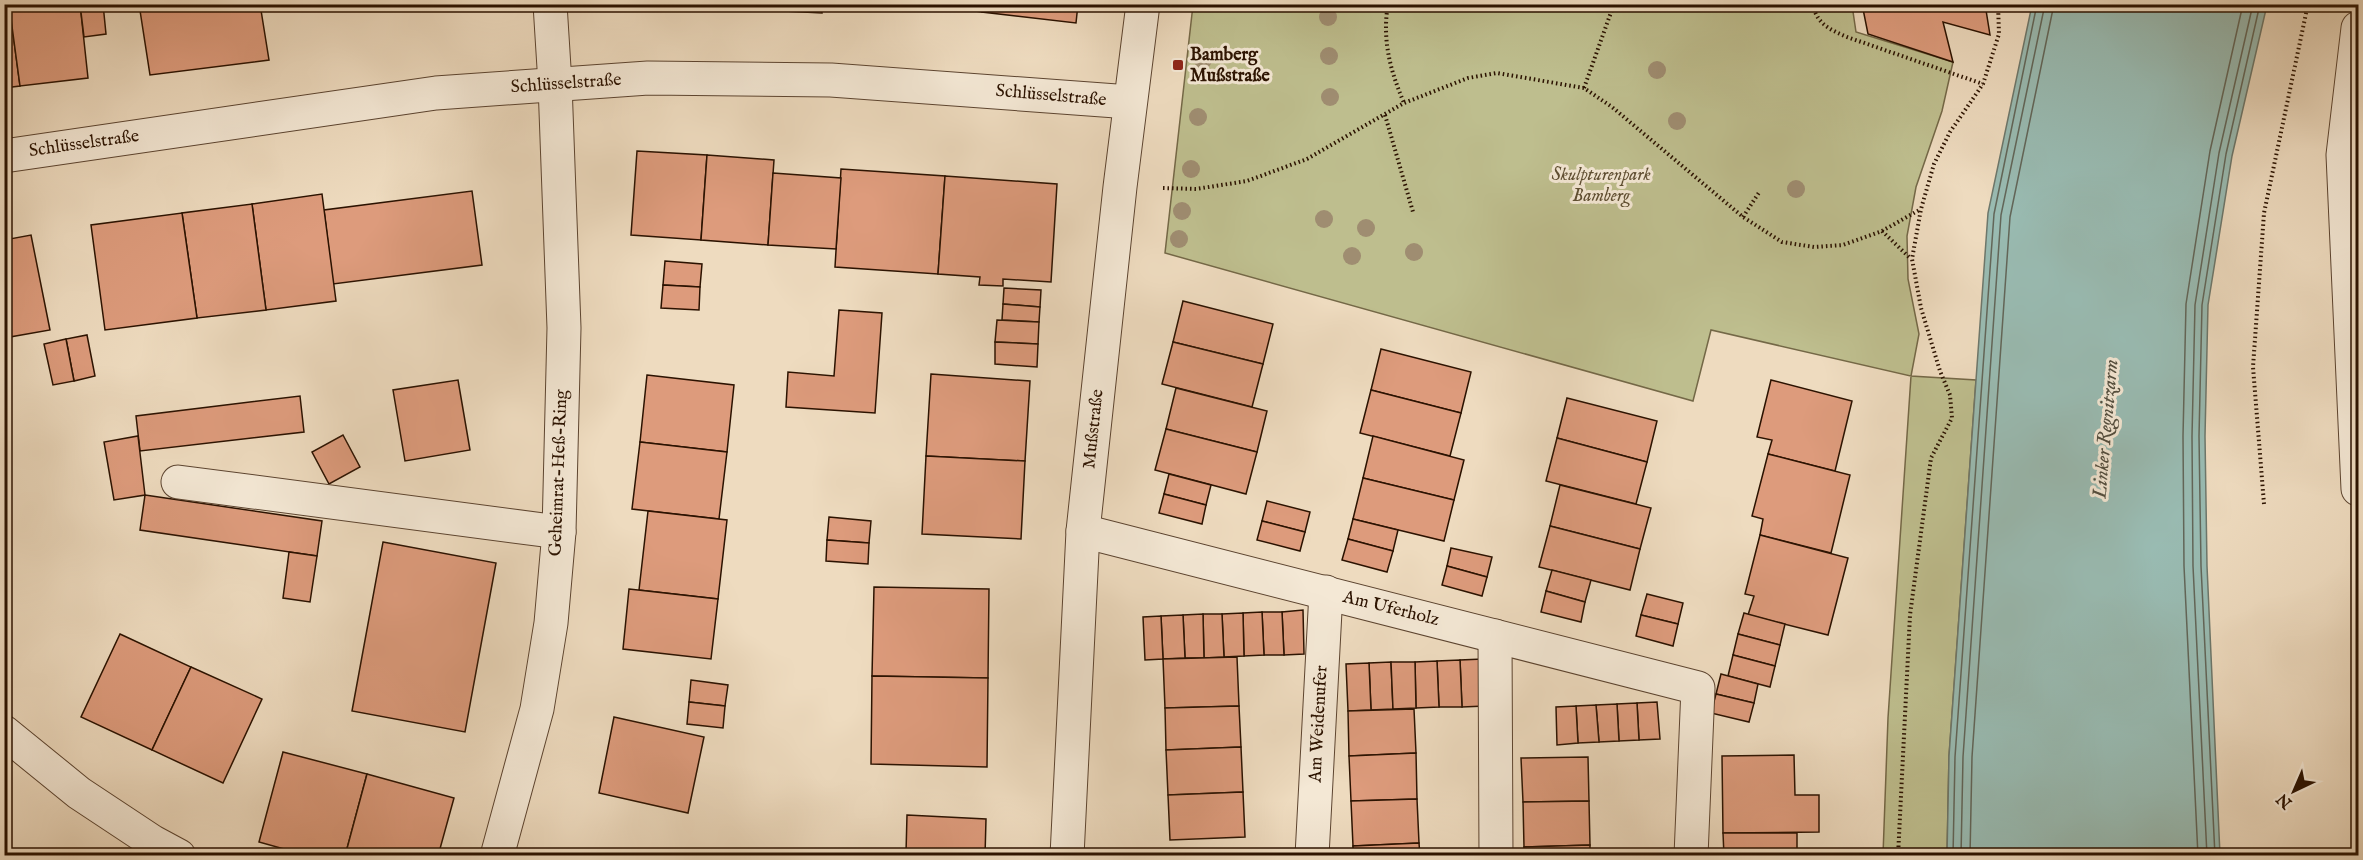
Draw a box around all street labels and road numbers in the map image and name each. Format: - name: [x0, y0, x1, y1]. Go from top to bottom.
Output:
- street label: Schlüsselstraße: [510, 69, 622, 99]
- street label: Schlüsselstraße: [995, 80, 1107, 112]
- street label: Schlüsselstraße: [27, 125, 141, 163]
- street label: Mußstraße: [1078, 388, 1110, 470]
- street label: Geheimrat-Heß-Ring: [545, 389, 573, 557]
- street label: Am Uferholz: [1339, 586, 1442, 632]
- street label: Am Weidenufer: [1304, 664, 1334, 784]

